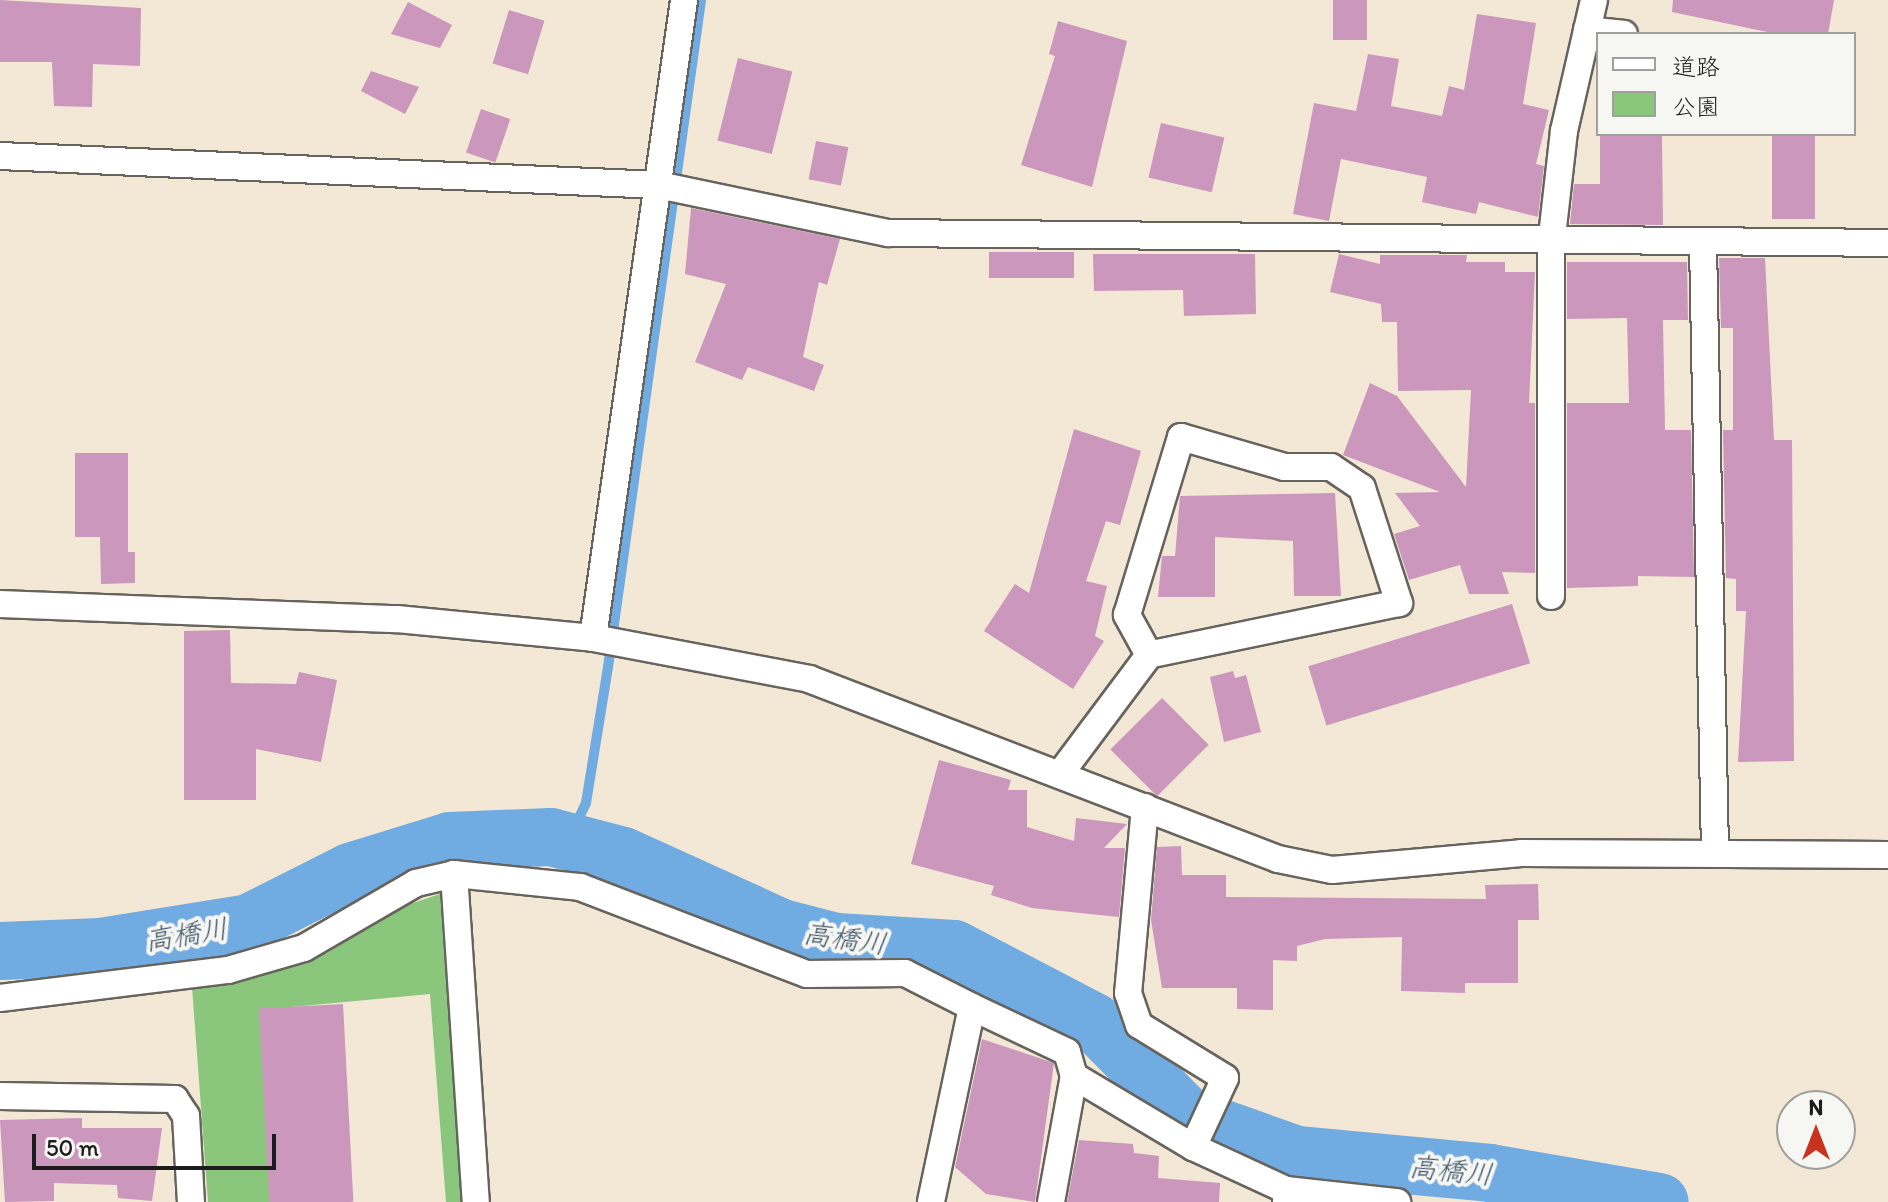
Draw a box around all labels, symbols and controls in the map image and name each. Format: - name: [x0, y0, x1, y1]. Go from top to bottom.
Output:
- legend: [1596, 32, 1856, 136]
- text: 道路: [1672, 52, 1720, 81]
- text: 公園: [1672, 92, 1720, 121]
- water label: 高橋川: [142, 911, 230, 957]
- water label: 高橋川: [801, 916, 889, 960]
- north arrow: [1776, 1090, 1856, 1170]
- text: N: [1809, 1094, 1823, 1121]
- scale bar: [36, 1118, 280, 1168]
- text: 50 m: [46, 1133, 99, 1162]
- water label: 高橋川: [1407, 1149, 1495, 1191]

